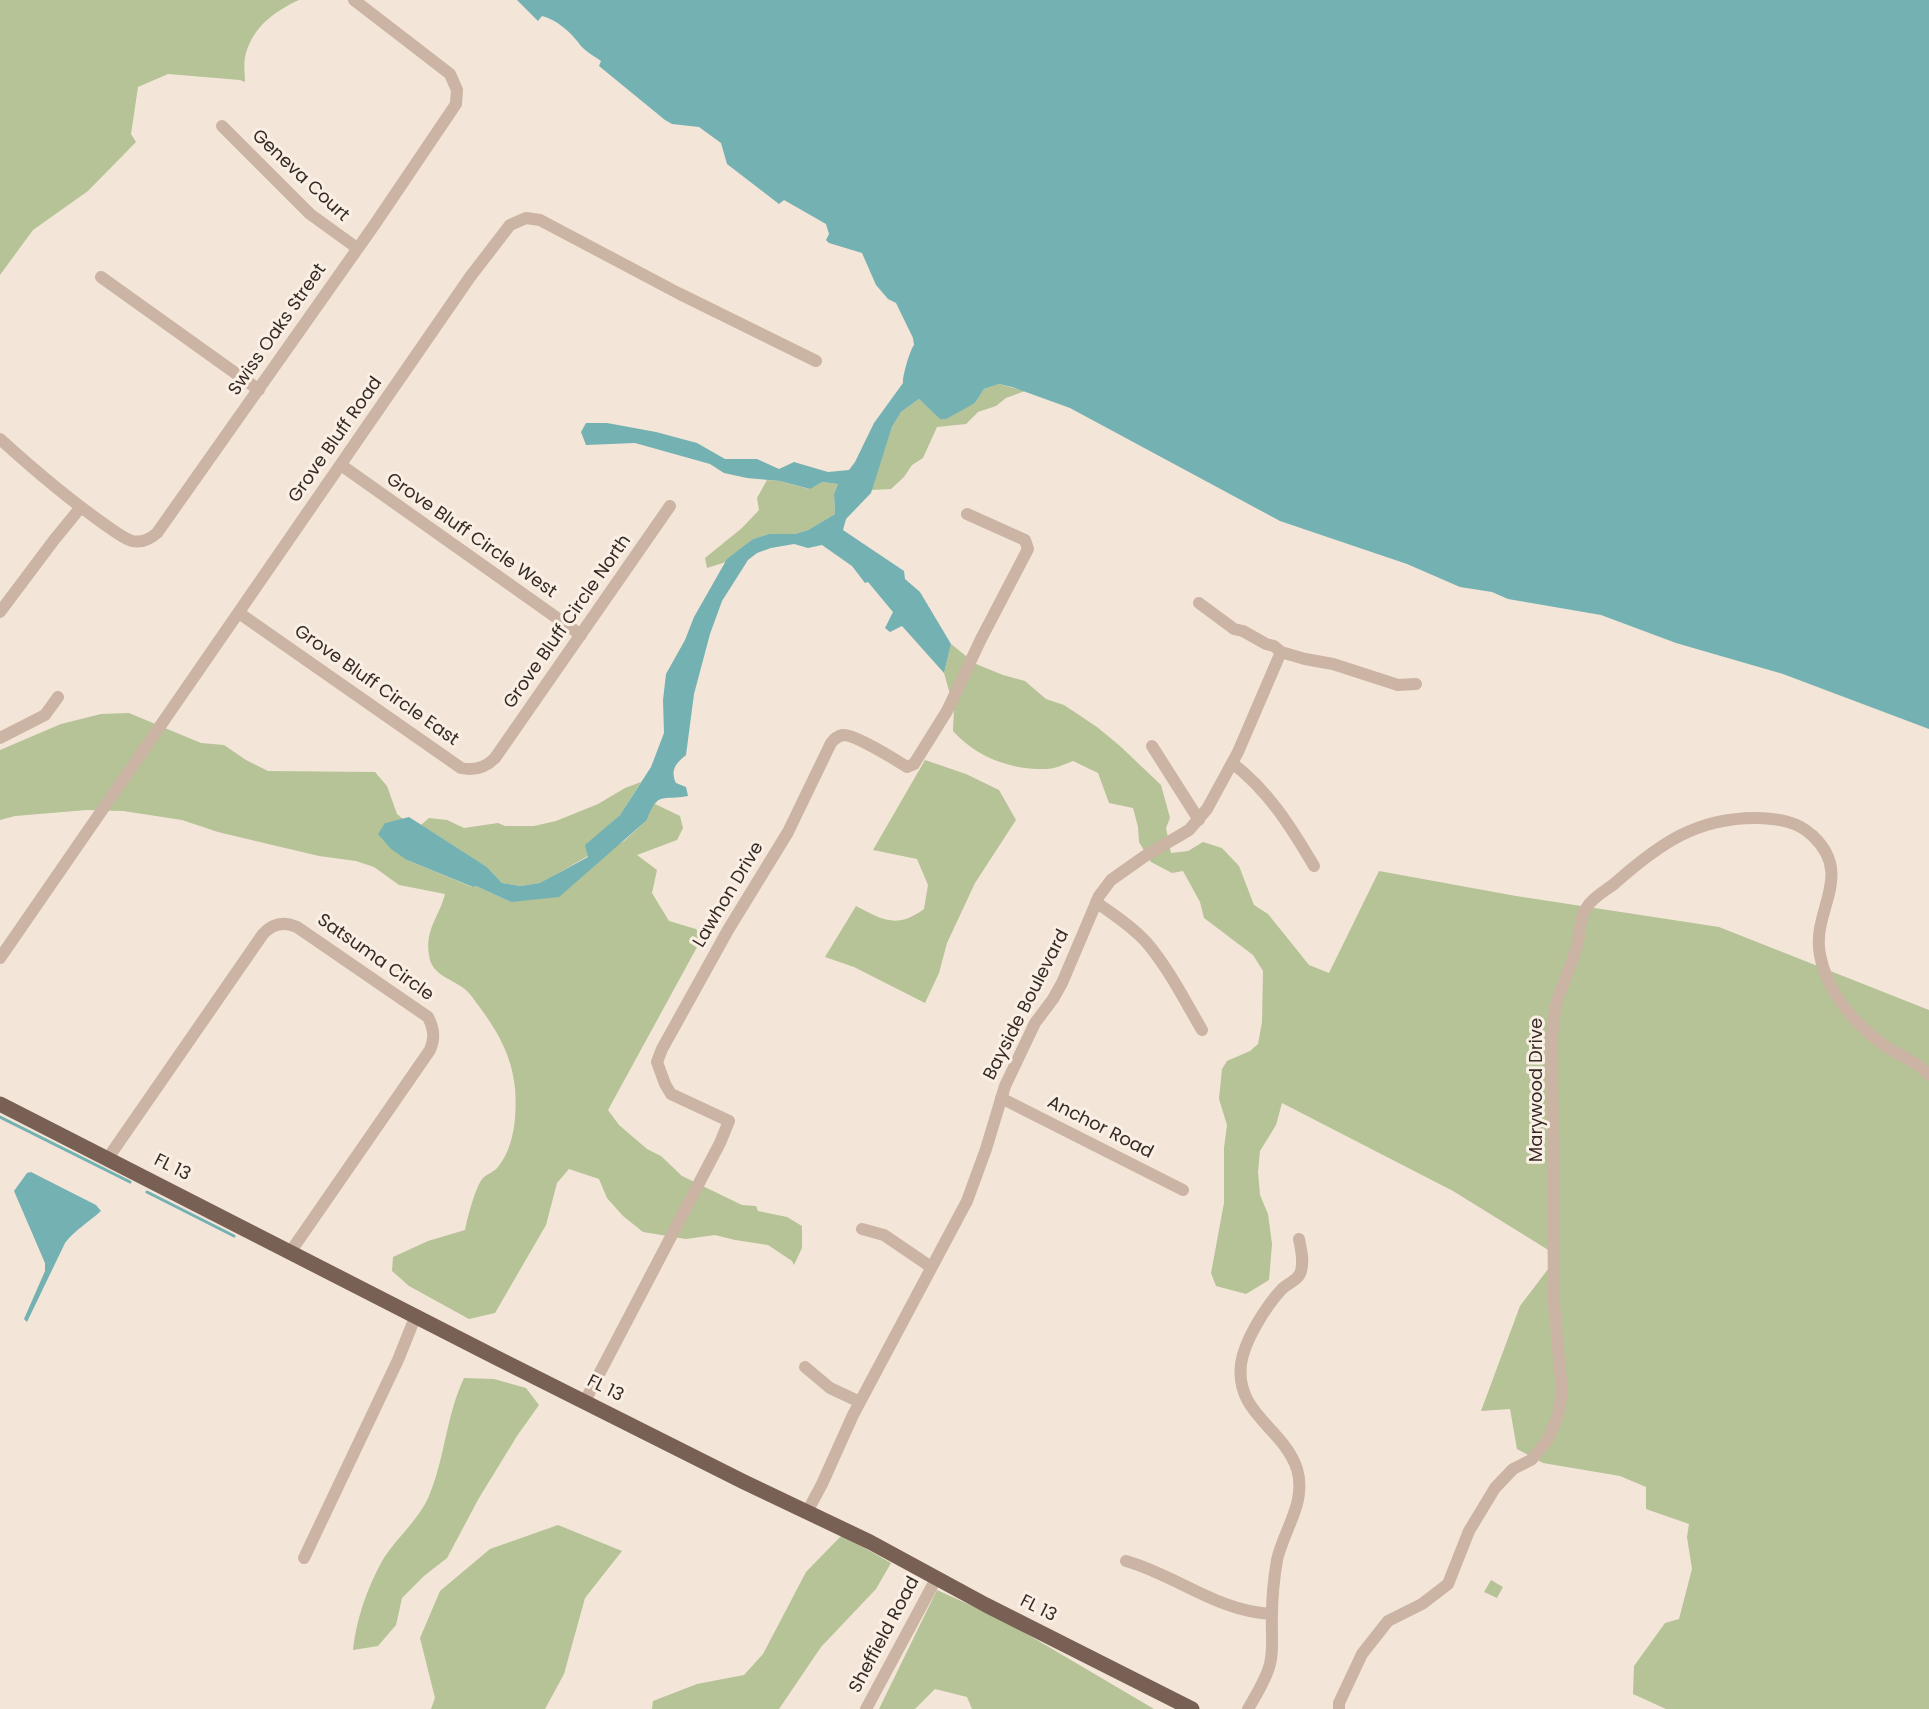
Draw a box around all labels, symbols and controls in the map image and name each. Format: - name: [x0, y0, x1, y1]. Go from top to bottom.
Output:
- street label: Geneva Court: [247, 125, 353, 227]
- street label: Swiss Oaks Street: [224, 260, 332, 400]
- street label: Grove Bluff Road: [284, 373, 388, 507]
- street label: Grove Bluff Circle West: [382, 469, 560, 603]
- street label: Grove Bluff Circle North: [500, 531, 636, 713]
- street label: Grove Bluff Circle East: [290, 621, 462, 751]
- street label: Lawhon Drive: [689, 838, 769, 952]
- street label: Satsuma Circle: [313, 910, 437, 1006]
- street label: Bayside Boulevard: [980, 926, 1074, 1084]
- street label: Marywood Drive: [1526, 1018, 1548, 1162]
- street label: Anchor Road: [1043, 1092, 1157, 1164]
- street label: FL 13: [150, 1150, 194, 1186]
- street label: FL 13: [583, 1371, 627, 1407]
- street label: Sheffield Road: [845, 1573, 925, 1697]
- street label: FL 13: [1016, 1591, 1060, 1627]

